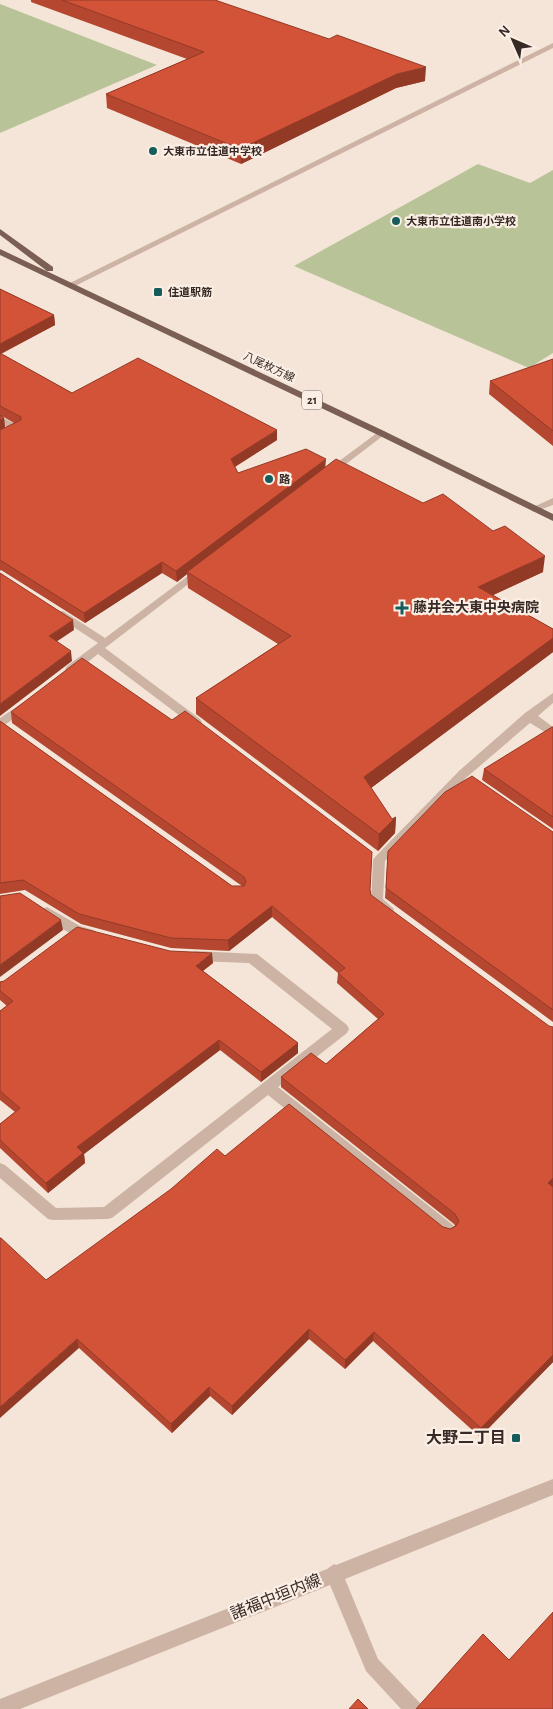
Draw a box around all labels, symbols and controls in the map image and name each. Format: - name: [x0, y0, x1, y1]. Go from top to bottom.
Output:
- north arrow: [488, 15, 538, 65]
- text: N: [496, 23, 513, 40]
- marker: 大東市立住道中学校: [147, 145, 159, 157]
- place label: 大東市立住道中学校: [163, 145, 262, 157]
- marker: 大東市立住道南小学校: [390, 215, 402, 227]
- place label: 大東市立住道南小学校: [406, 215, 516, 227]
- marker: 住道駅筋: [152, 286, 164, 298]
- place label: 住道駅筋: [168, 286, 212, 298]
- street label: 八尾枚方線: [242, 349, 297, 384]
- road number: 21: [302, 390, 322, 410]
- marker: 路: [263, 473, 275, 485]
- place label: 路: [279, 473, 291, 485]
- place label: 藤井会大東中央病院: [413, 599, 539, 615]
- marker: 藤井会大東中央病院: [395, 601, 409, 615]
- place label: 大野二丁目: [426, 1429, 506, 1446]
- marker: 大野二丁目: [510, 1432, 522, 1444]
- street label: 諸福中垣内線: [228, 1571, 324, 1622]

